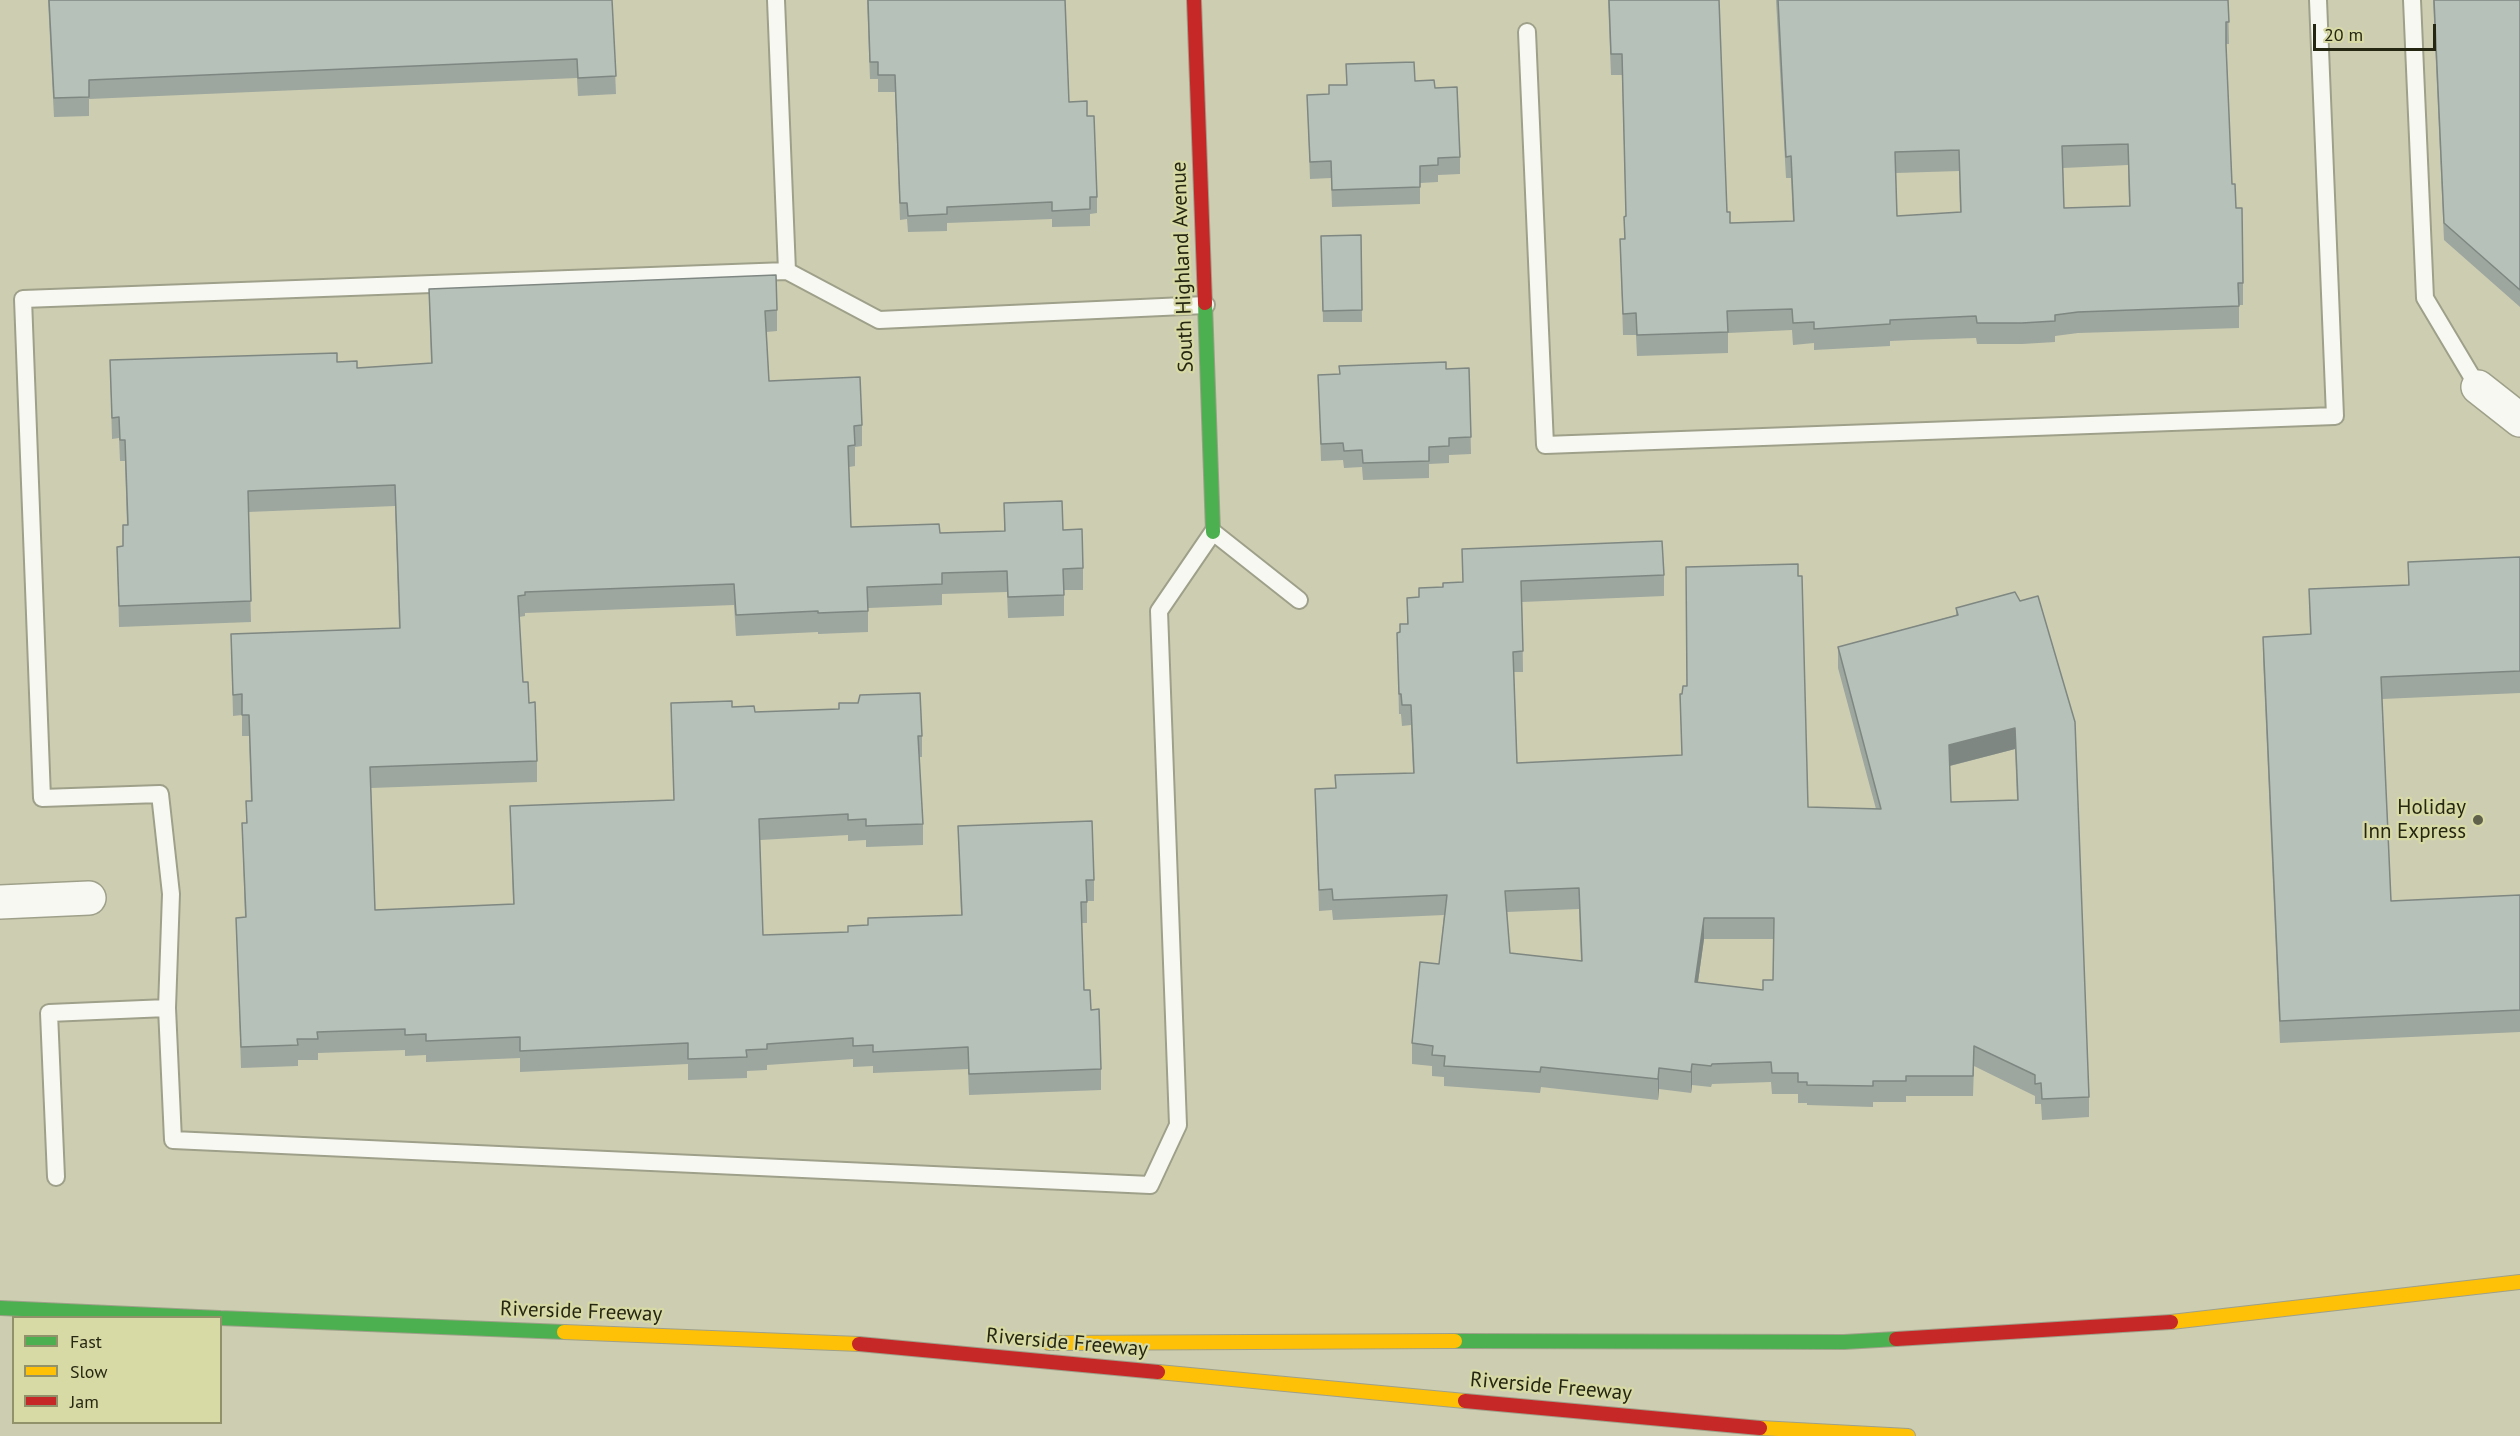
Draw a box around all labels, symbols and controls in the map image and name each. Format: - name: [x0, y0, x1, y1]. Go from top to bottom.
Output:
- scale bar: [2316, 12, 2439, 50]
- text: 20 m: [2324, 23, 2363, 46]
- street label: South Highland Avenue: [1167, 161, 1199, 373]
- place label: Holiday Inn Express: [2362, 795, 2466, 845]
- marker: Holiday Inn Express: [2471, 813, 2485, 827]
- street label: Riverside Freeway: [499, 1297, 663, 1327]
- legend: [12, 1316, 222, 1424]
- street label: Riverside Freeway: [985, 1323, 1149, 1363]
- text: Fast: [70, 1330, 102, 1353]
- text: Slow: [70, 1360, 108, 1383]
- street label: Riverside Freeway: [1469, 1367, 1633, 1407]
- text: Jam: [70, 1390, 99, 1413]

